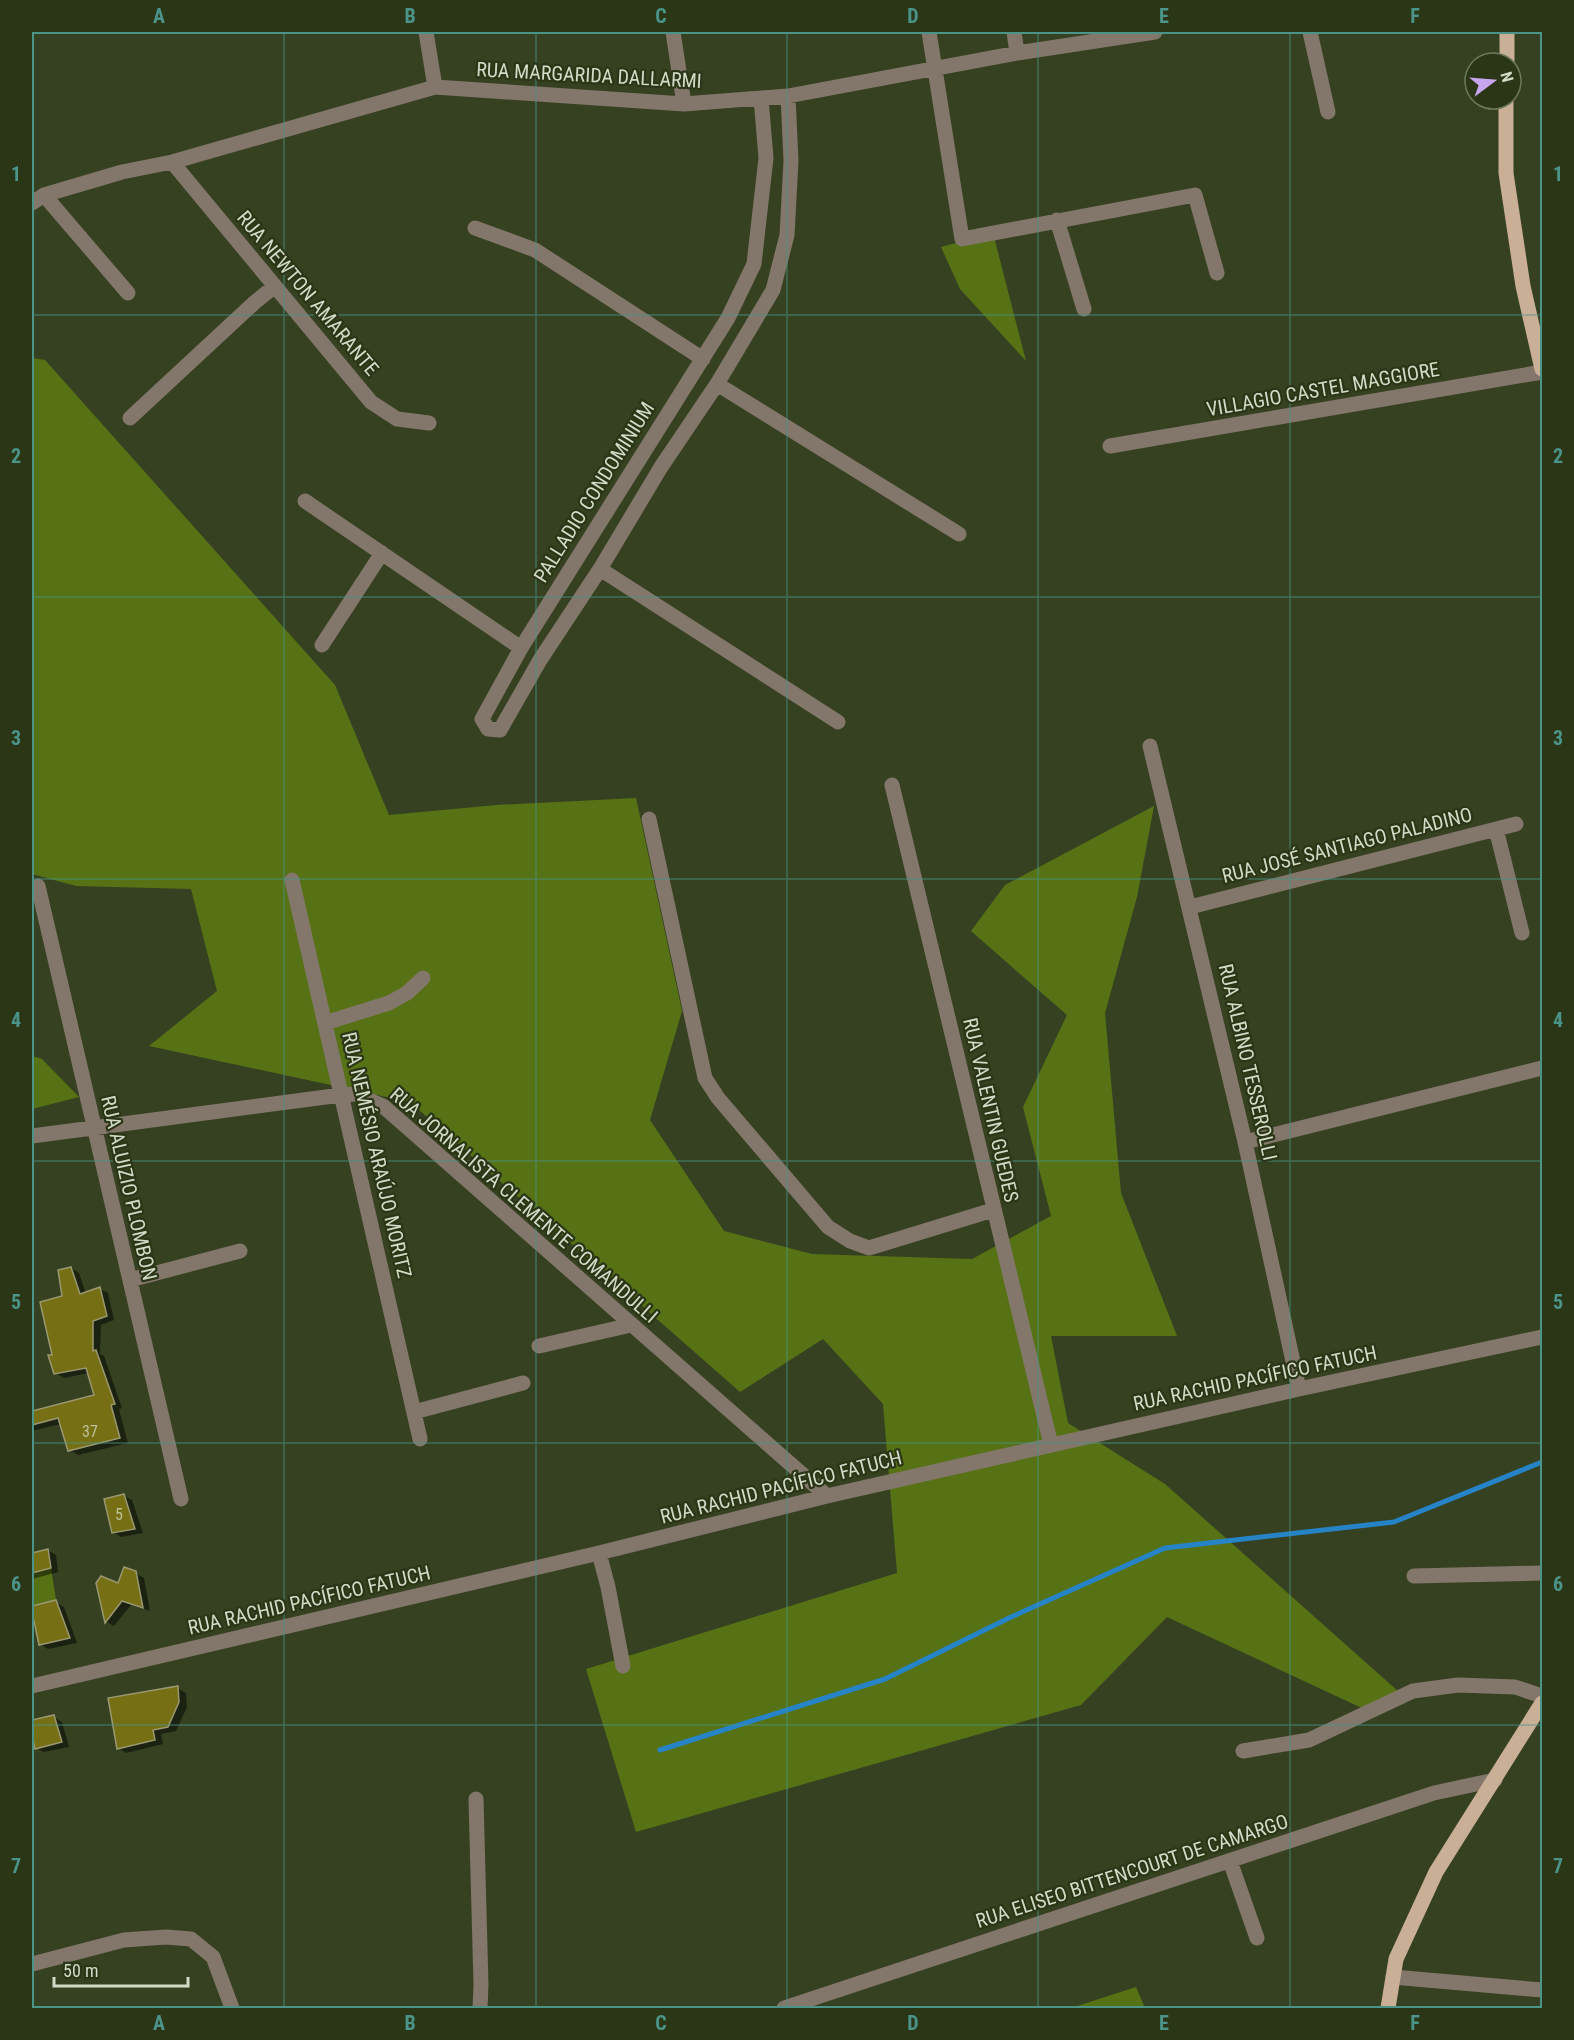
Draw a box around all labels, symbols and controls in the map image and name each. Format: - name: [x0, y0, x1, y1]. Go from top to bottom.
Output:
- text: A: [153, 4, 165, 28]
- text: B: [404, 4, 416, 28]
- text: C: [655, 4, 667, 28]
- text: D: [907, 4, 919, 28]
- text: E: [1159, 4, 1169, 28]
- text: F: [1410, 4, 1420, 28]
- north arrow: [1463, 51, 1523, 111]
- street label: RUA MARGARIDA DALLARMI: [476, 57, 702, 93]
- text: N: [1496, 70, 1517, 84]
- text: 1: [11, 162, 21, 186]
- text: 1: [1553, 162, 1563, 186]
- street label: RUA NEWTON AMARANTE: [232, 206, 384, 380]
- street label: VILLAGIO CASTEL MAGGIORE: [1205, 357, 1441, 421]
- street label: PALLADIO CONDOMINIUM: [529, 397, 659, 587]
- text: 2: [11, 444, 21, 468]
- text: 2: [1553, 444, 1563, 468]
- text: 3: [11, 726, 21, 750]
- text: 3: [1553, 726, 1563, 750]
- street label: RUA JOSÉ SANTIAGO PALADINO: [1219, 802, 1475, 888]
- street label: RUA ALBINO TESSEROLLI: [1214, 961, 1282, 1163]
- text: 4: [11, 1008, 21, 1032]
- text: 4: [1553, 1008, 1563, 1032]
- street label: RUA VALENTIN GUEDES: [958, 1015, 1024, 1205]
- street label: RUA NEMÉSIO ARAÚJO MORITZ: [337, 1030, 417, 1280]
- street label: RUA JORNALISTA CLEMENTE COMANDULLI: [385, 1082, 663, 1328]
- street label: RUA ALUIZIO PLOMBON: [96, 1093, 162, 1283]
- text: 5: [11, 1290, 21, 1314]
- text: 5: [1553, 1290, 1563, 1314]
- street label: RUA RACHID PACÍFICO FATUCH: [1131, 1340, 1379, 1416]
- house number: 37: [82, 1422, 98, 1441]
- street label: RUA RACHID PACÍFICO FATUCH: [658, 1445, 904, 1529]
- house number: 5: [115, 1505, 123, 1524]
- street label: RUA RACHID PACÍFICO FATUCH: [185, 1560, 433, 1640]
- text: 6: [11, 1572, 21, 1596]
- text: 6: [1553, 1572, 1563, 1596]
- street label: RUA ELISEO BITTENCOURT DE CAMARGO: [973, 1809, 1291, 1933]
- text: 7: [11, 1854, 21, 1878]
- text: 7: [1553, 1854, 1563, 1878]
- scale bar: [54, 1950, 188, 1988]
- text: 50 m: [63, 1960, 98, 1981]
- text: A: [153, 2011, 165, 2035]
- text: B: [404, 2011, 416, 2035]
- text: C: [655, 2011, 667, 2035]
- text: D: [907, 2011, 919, 2035]
- text: E: [1159, 2011, 1169, 2035]
- text: F: [1410, 2011, 1420, 2035]

